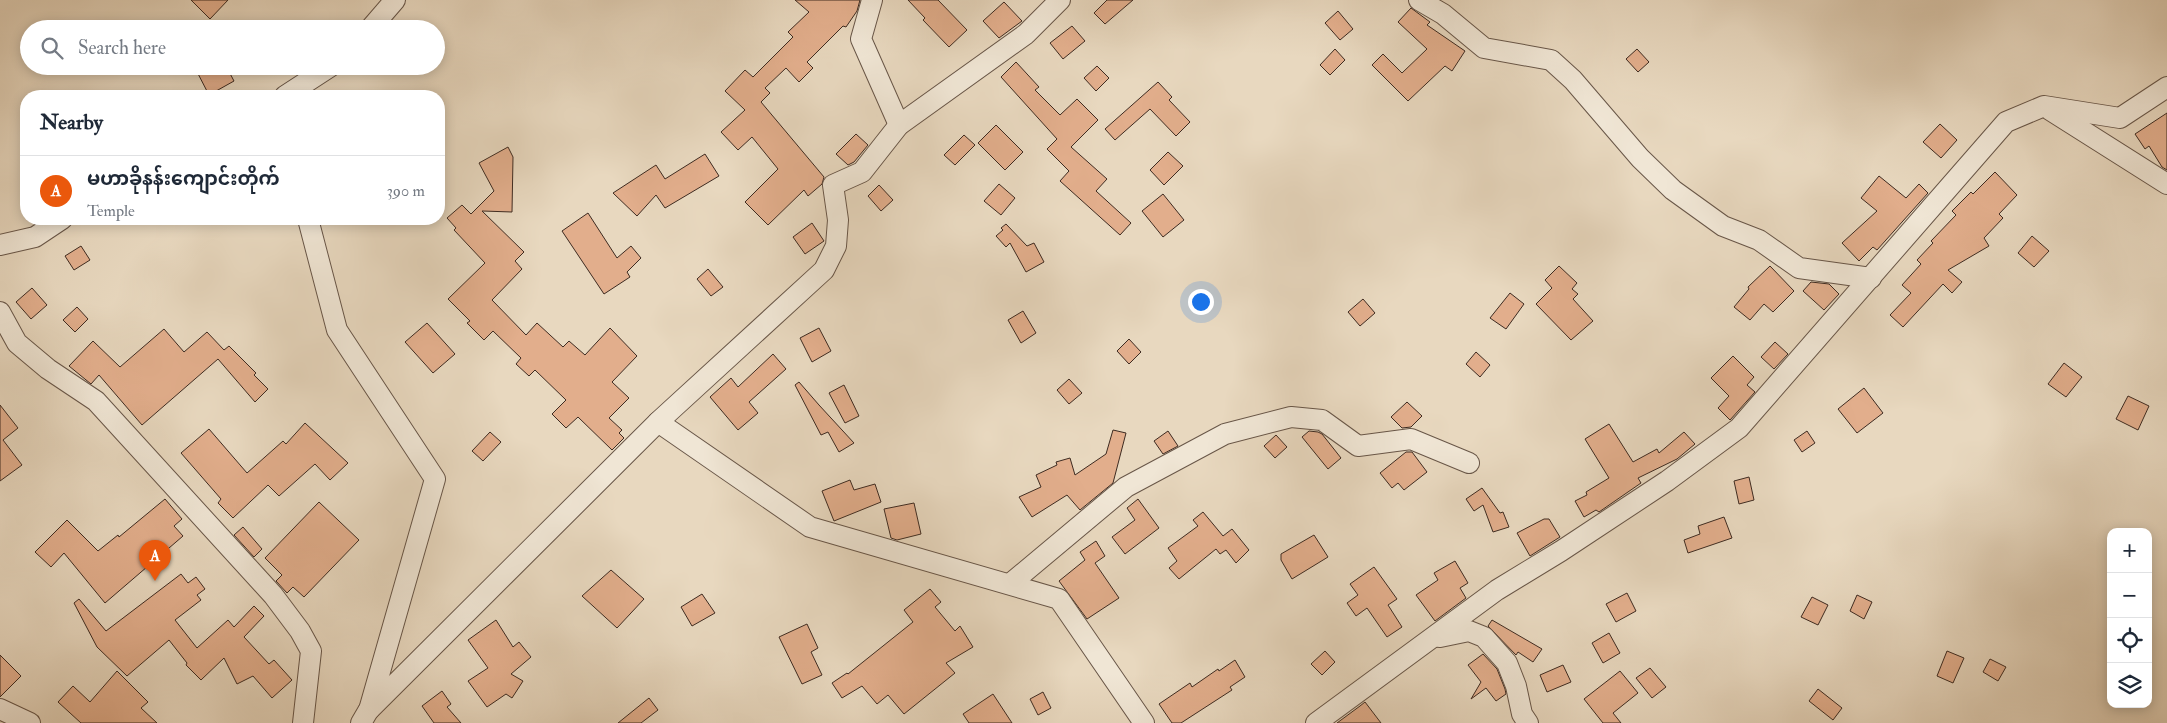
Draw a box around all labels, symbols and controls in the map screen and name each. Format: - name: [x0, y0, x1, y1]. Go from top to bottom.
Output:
- search box: [20, 20, 445, 75]
- icon: search: [38, 34, 66, 62]
- text: Search here: [78, 36, 166, 60]
- text: Nearby: [40, 109, 103, 136]
- text: မဟာခိုနန်းကျောင်းတိုက်: [87, 167, 280, 191]
- text: A: [51, 181, 61, 201]
- text: 390 m: [387, 181, 425, 201]
- text: Temple: [87, 201, 135, 221]
- your location: [1188, 289, 1214, 315]
- map controls: [2107, 528, 2152, 708]
- button: +: [2107, 528, 2152, 573]
- pin: A: [139, 540, 171, 581]
- button: −: [2107, 573, 2152, 618]
- button: locate: [2107, 618, 2152, 663]
- button: layers: [2107, 663, 2152, 708]

